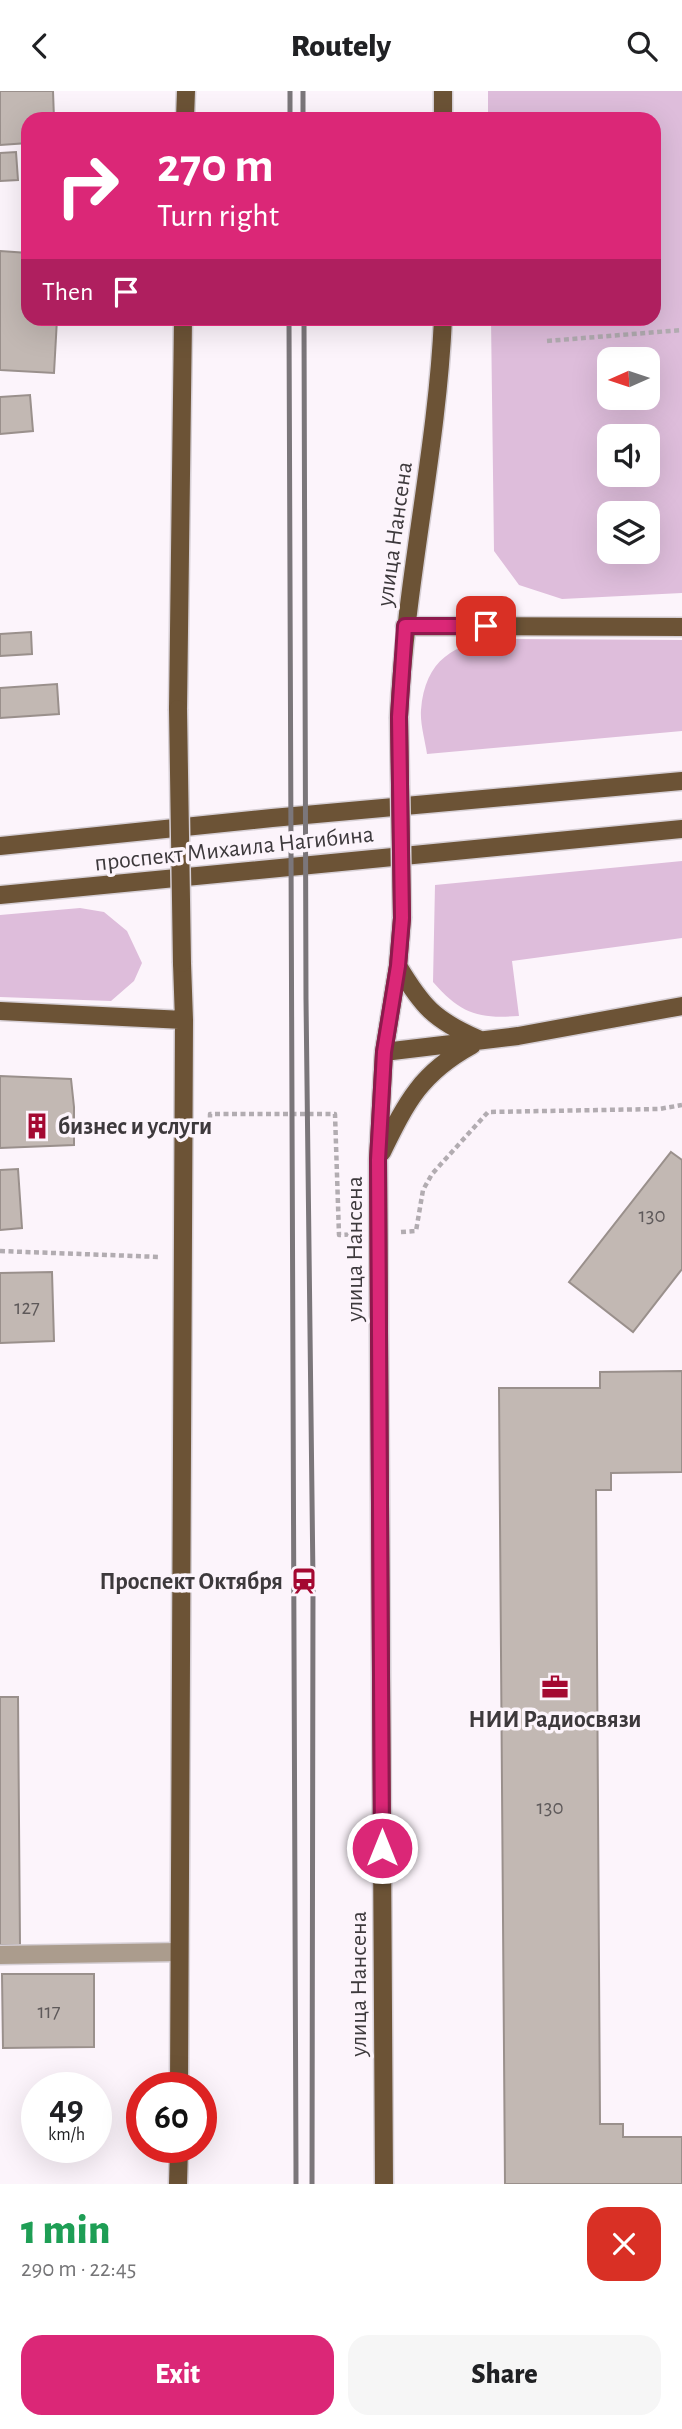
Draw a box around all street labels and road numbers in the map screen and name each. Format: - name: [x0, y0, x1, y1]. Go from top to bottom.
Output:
- street label: улица Нансена: [373, 460, 417, 609]
- street label: проспект Михаила Нагибина: [93, 822, 375, 876]
- street label: улица Нансена: [343, 1176, 367, 1323]
- street label: улица Нансена: [347, 1911, 371, 2058]

